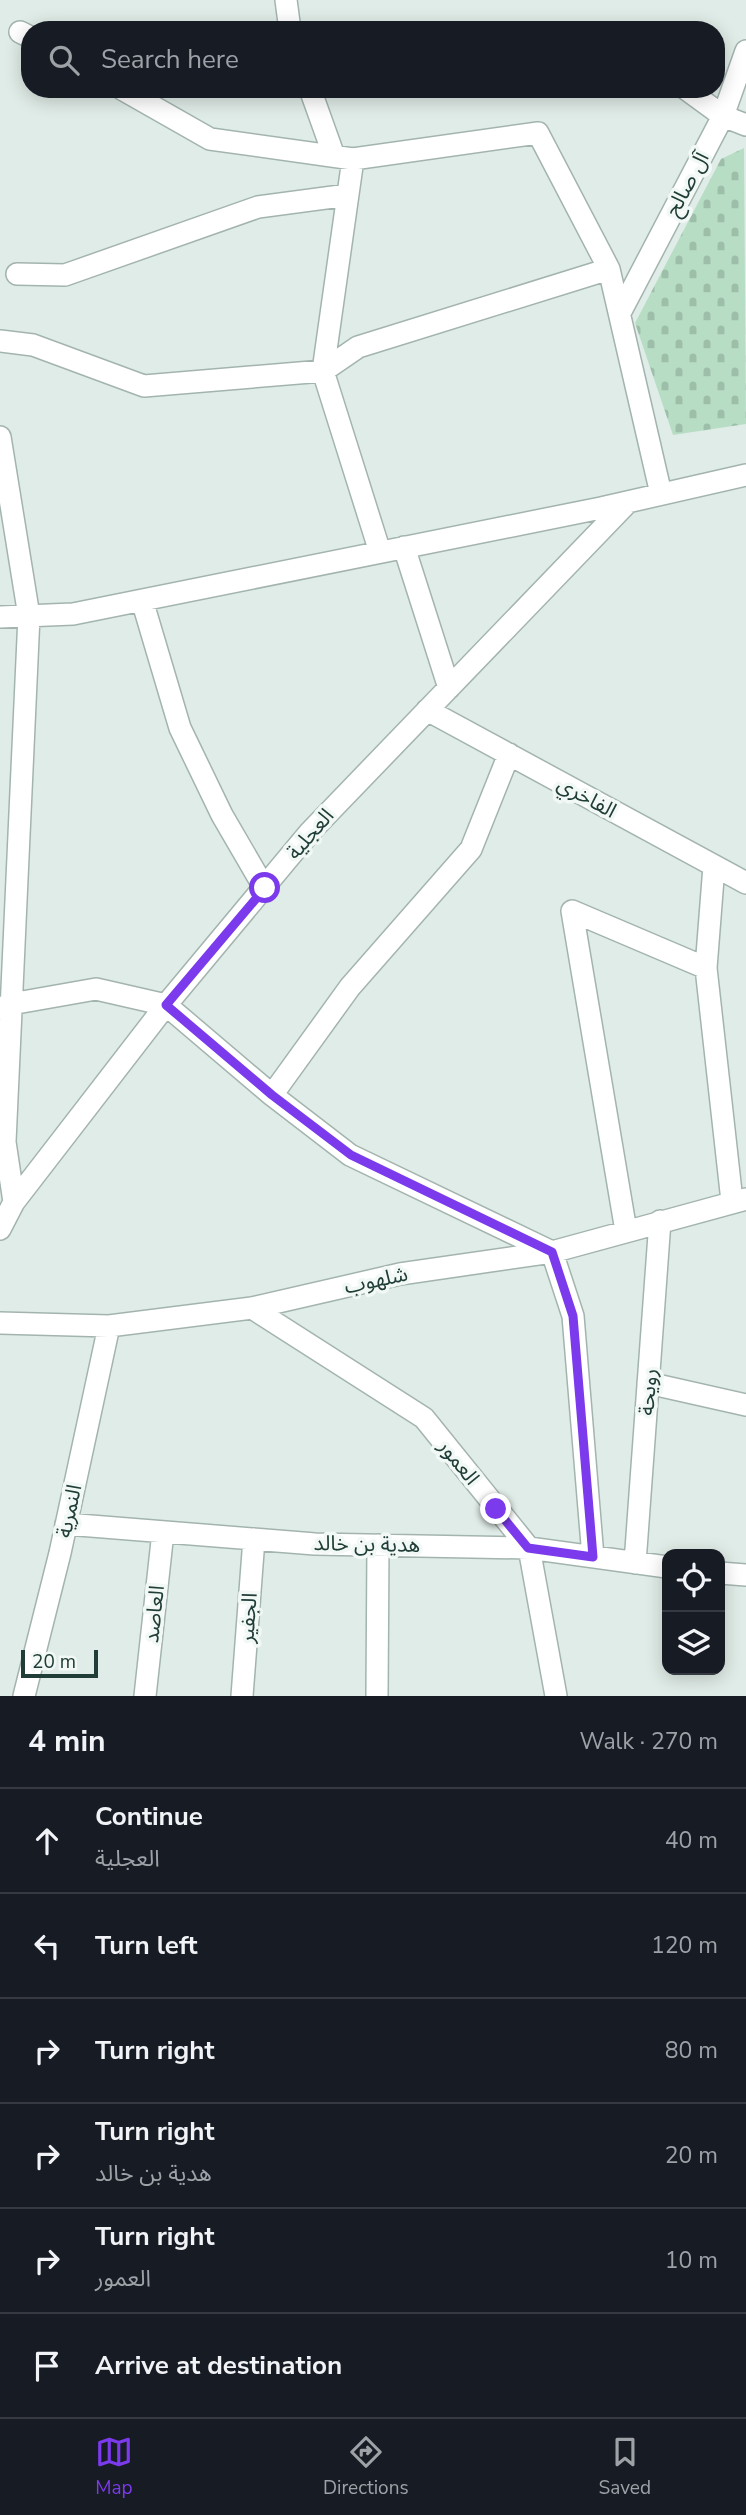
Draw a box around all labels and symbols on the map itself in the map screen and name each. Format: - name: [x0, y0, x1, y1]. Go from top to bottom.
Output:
- street label: آل صالح: [658, 146, 717, 222]
- street label: الفاخري: [551, 769, 622, 826]
- street label: العجلية: [280, 803, 340, 865]
- route start: [249, 872, 280, 903]
- street label: شلهوب: [342, 1260, 410, 1300]
- street label: رويحة: [632, 1368, 664, 1416]
- street label: العمور: [432, 1432, 486, 1491]
- street label: النمرية: [50, 1482, 88, 1540]
- route end: [480, 1493, 511, 1524]
- street label: هدية بن خالد: [313, 1529, 421, 1559]
- street label: العاصد: [137, 1584, 171, 1644]
- street label: الجفير: [232, 1592, 264, 1645]
- scale bar: [21, 1647, 98, 1679]

